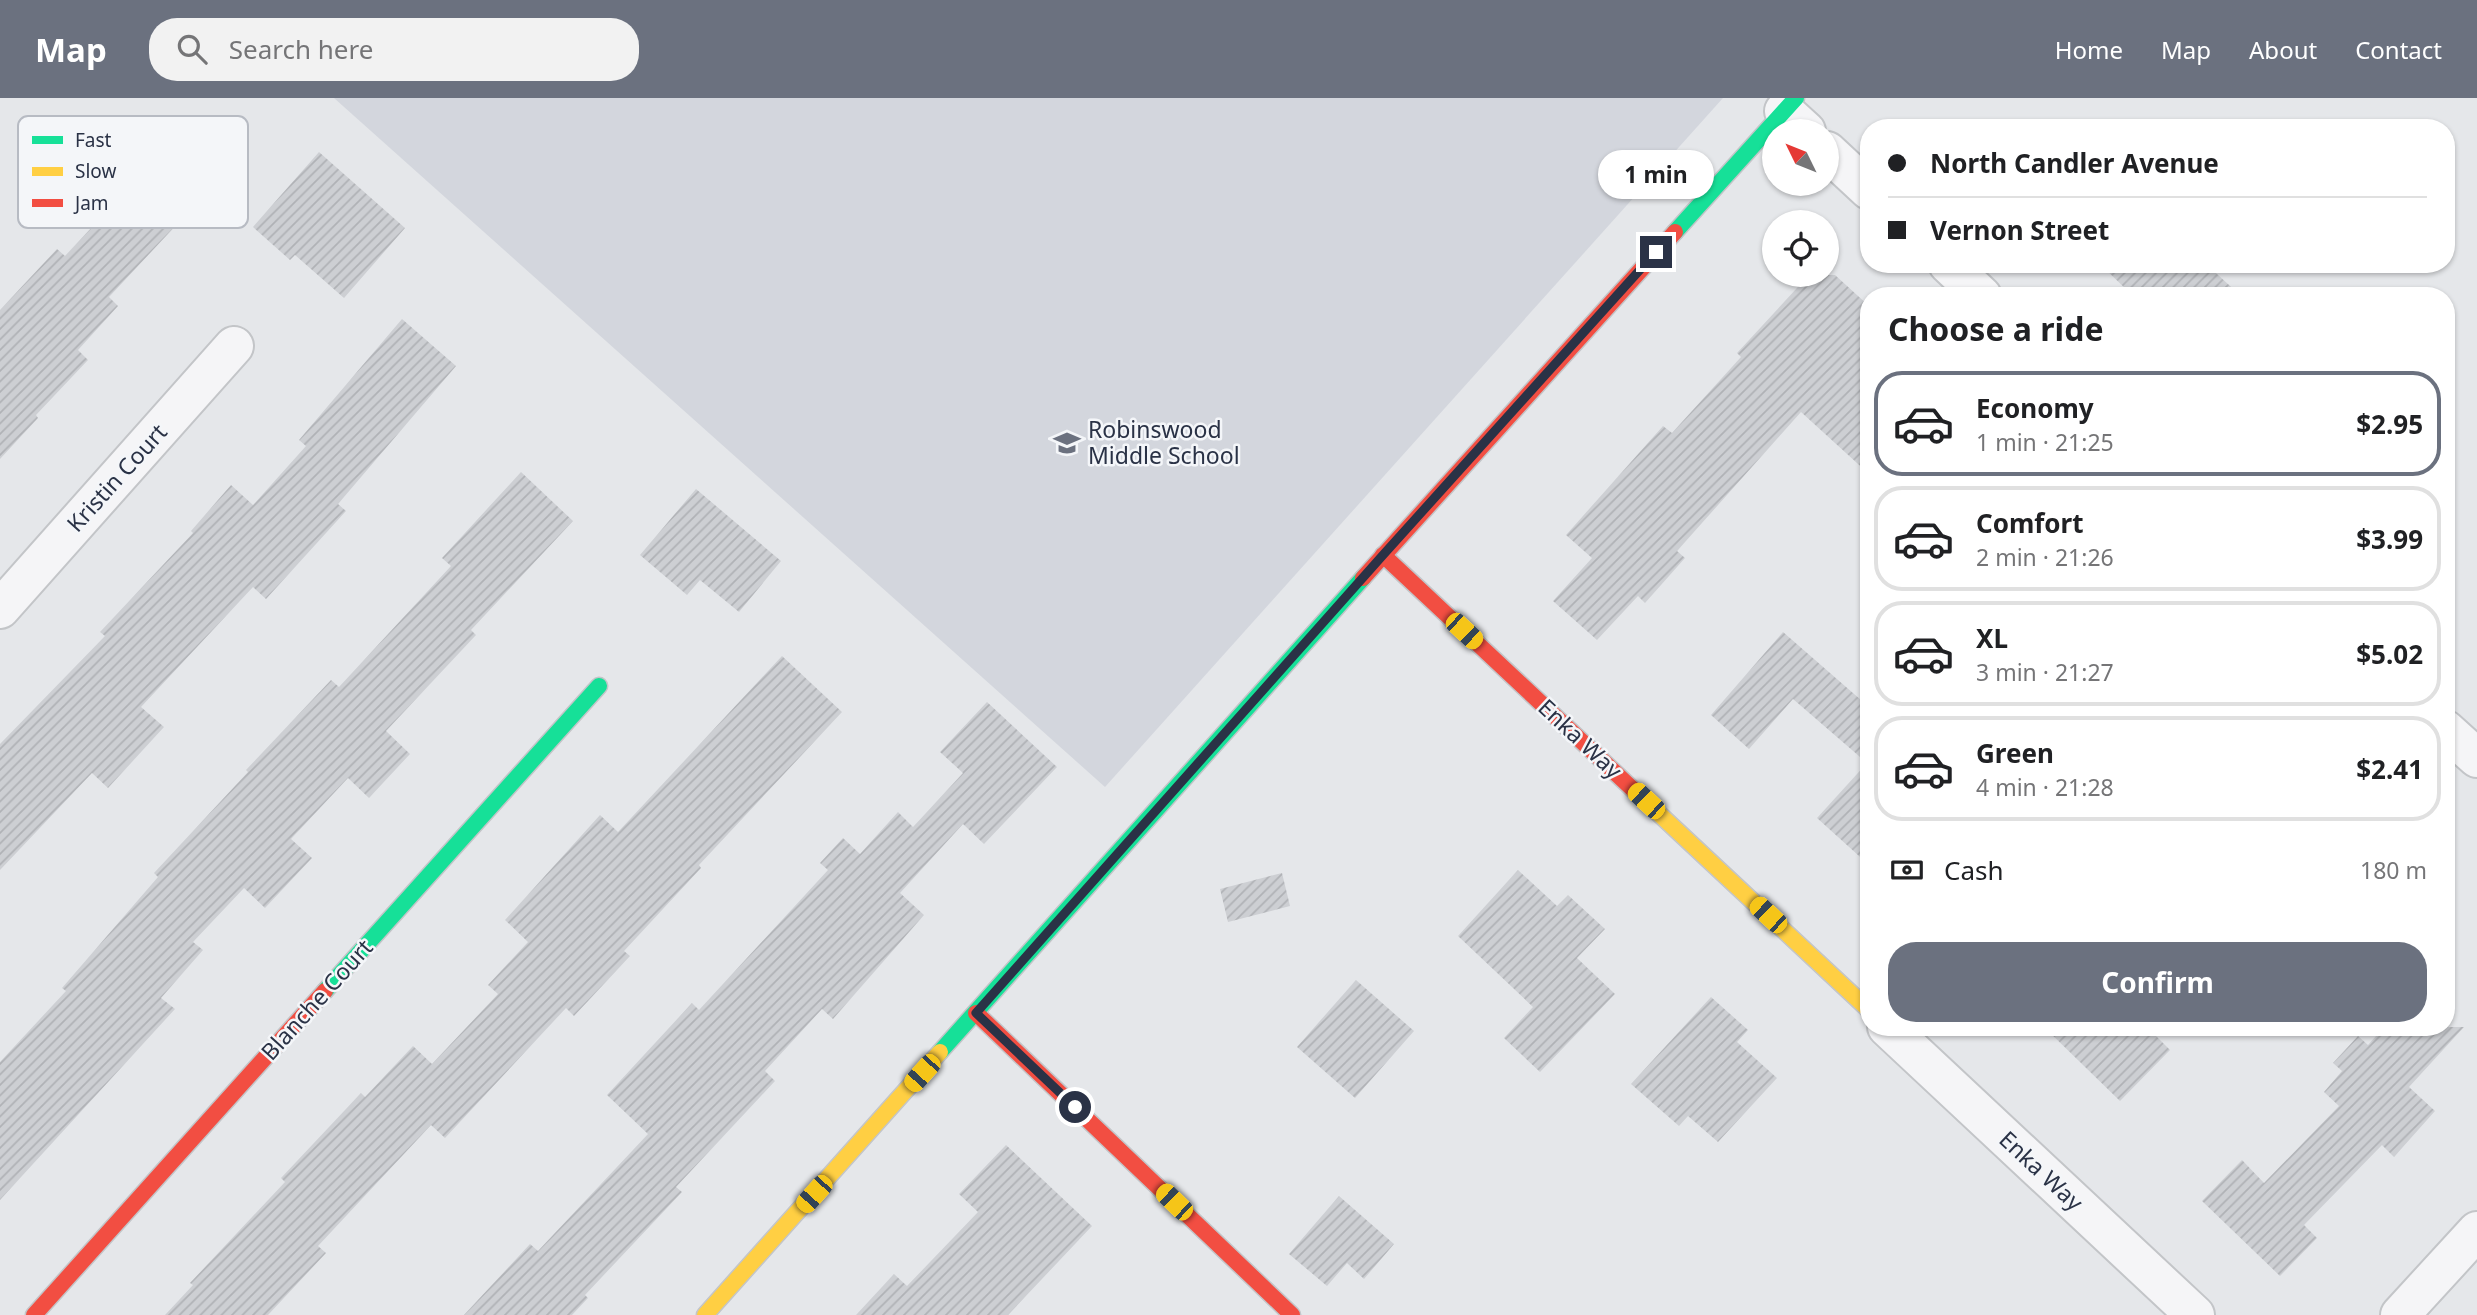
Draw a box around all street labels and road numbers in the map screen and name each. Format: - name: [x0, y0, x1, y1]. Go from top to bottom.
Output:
- street label: Kristin Court: [59, 416, 174, 538]
- street label: Enka Way: [1532, 691, 1630, 786]
- street label: Blanche Court: [253, 932, 379, 1067]
- street label: Enka Way: [1993, 1123, 2091, 1218]

